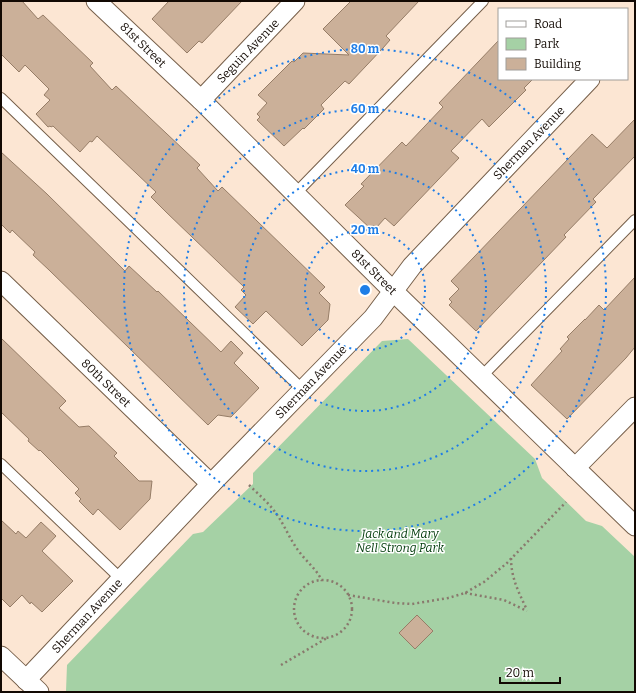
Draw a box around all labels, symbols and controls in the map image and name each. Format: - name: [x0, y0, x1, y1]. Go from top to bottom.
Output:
- legend: [498, 8, 628, 80]
- street label: Seguin Avenue: [214, 16, 282, 86]
- text: Road: [534, 17, 562, 31]
- street label: 81st Street: [117, 20, 169, 71]
- text: Park: [534, 37, 560, 51]
- text: 80 m: [351, 42, 380, 56]
- text: Building: [534, 57, 581, 71]
- text: 60 m: [351, 102, 380, 116]
- street label: Sherman Avenue: [490, 103, 568, 183]
- text: 40 m: [351, 162, 380, 176]
- text: 20 m: [351, 223, 380, 237]
- street label: 81st Street: [348, 246, 400, 298]
- centre of rings: [358, 283, 372, 297]
- street label: Sherman Avenue: [272, 342, 350, 422]
- street label: 80th Street: [79, 356, 134, 410]
- park label: Jack and Mary Nell Strong Park: [356, 527, 444, 555]
- street label: Sherman Avenue: [49, 576, 125, 656]
- scale bar: [500, 659, 560, 685]
- text: 20 m: [506, 666, 535, 680]

